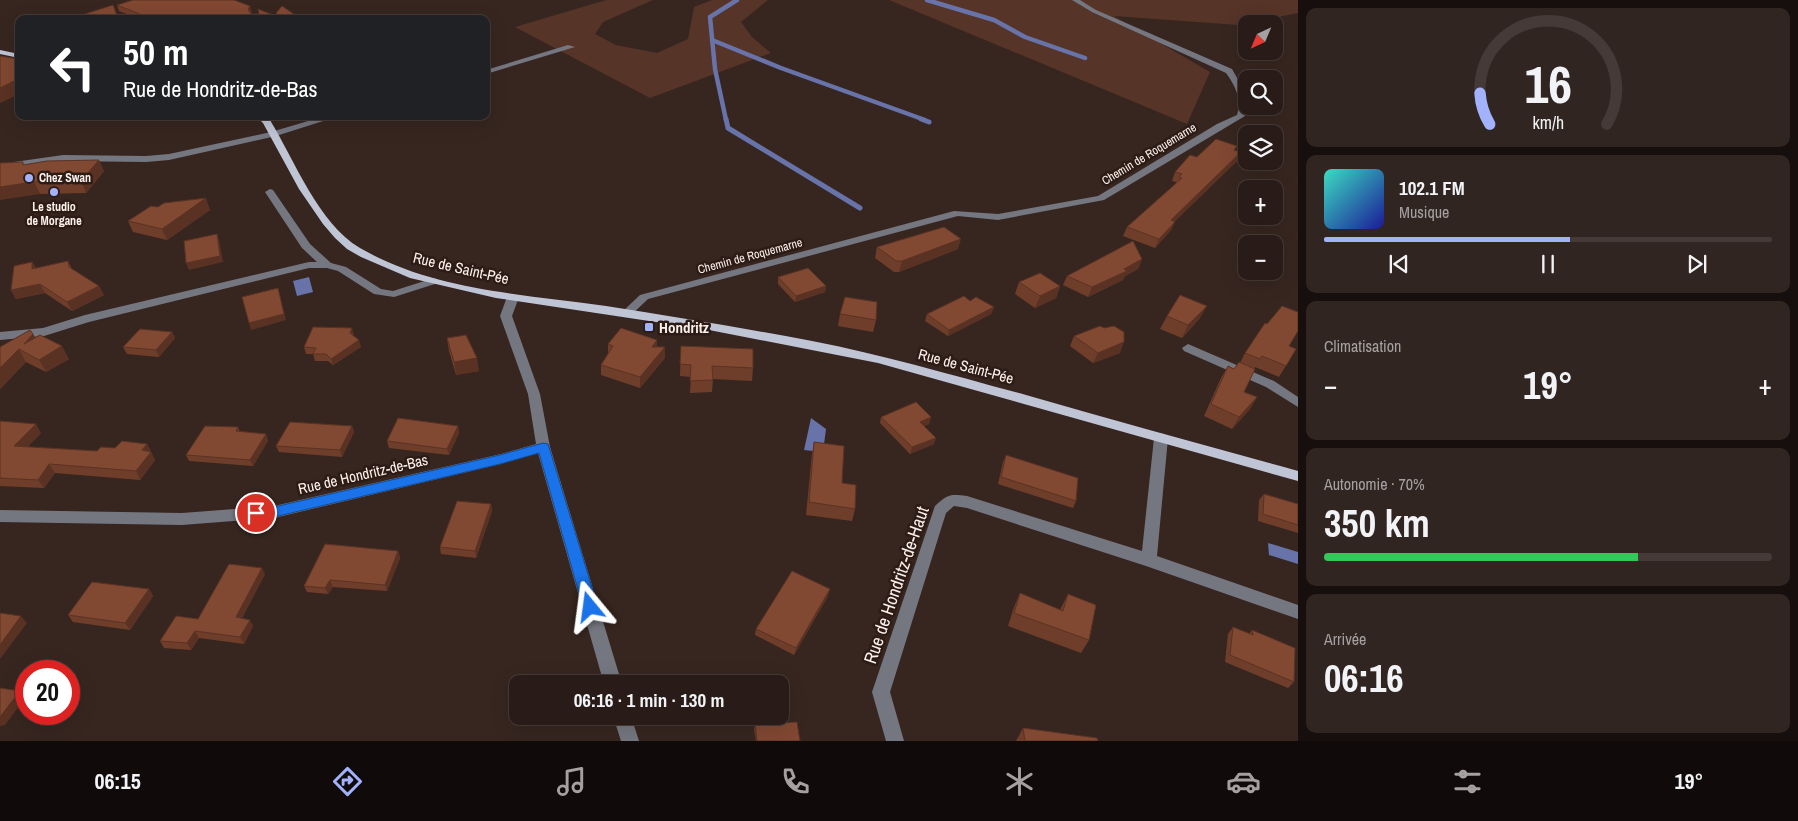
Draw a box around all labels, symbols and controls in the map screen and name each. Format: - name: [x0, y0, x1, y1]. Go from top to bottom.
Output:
- north arrow: [1238, 15, 1282, 60]
- map controls: [1238, 15, 1283, 280]
- text: 50 m: [123, 29, 188, 76]
- icon: left: [40, 35, 105, 100]
- text: 16: [1524, 49, 1572, 119]
- button: search: [1238, 70, 1283, 115]
- text: Rue de Hondritz-de-Bas: [123, 74, 318, 104]
- text: km/h: [1532, 111, 1564, 135]
- street label: Chemin de Roquemarne: [1099, 119, 1199, 189]
- button: layers: [1238, 125, 1283, 170]
- place label: Chez Swan: [39, 170, 91, 186]
- marker: Chez Swan: [23, 172, 35, 184]
- text: 102.1 FM: [1399, 175, 1465, 201]
- button: +: [1238, 180, 1283, 225]
- marker: Le studio de Morgane: [48, 186, 60, 198]
- place label: Le studio de Morgane: [26, 199, 82, 229]
- text: Musique: [1399, 201, 1449, 223]
- street label: Chemin de Roquemarne: [696, 234, 804, 278]
- button: −: [1238, 235, 1283, 280]
- street label: Rue de Saint-Pée: [411, 247, 511, 289]
- icon: previous: [1385, 250, 1413, 278]
- icon: pause: [1534, 250, 1562, 278]
- icon: next: [1683, 250, 1711, 278]
- place label: Hondritz: [659, 317, 709, 338]
- marker: Hondritz: [643, 321, 655, 333]
- text: Climatisation: [1324, 335, 1401, 357]
- street label: Rue de Saint-Pée: [916, 343, 1016, 389]
- text: 19°: [1523, 360, 1573, 411]
- text: −: [1324, 366, 1337, 404]
- text: +: [1759, 366, 1772, 404]
- street label: Rue de Hondritz-de-Bas: [296, 449, 430, 499]
- text: Autonomie · 70%: [1324, 473, 1425, 495]
- pin: [235, 492, 277, 534]
- text: 350 km: [1324, 498, 1430, 549]
- icon: arrive: [242, 499, 270, 527]
- street label: Rue de Hondritz-de-Haut: [857, 503, 935, 667]
- position arrow: [563, 580, 615, 632]
- text: Arrivée: [1324, 628, 1366, 650]
- text: 06:16: [1324, 653, 1404, 704]
- speed limit sign: 20: [15, 660, 80, 725]
- text: 06:16 · 1 min · 130 m: [574, 687, 724, 713]
- icon: directions: [330, 764, 365, 799]
- icon: music: [554, 764, 589, 799]
- icon: phone: [778, 764, 813, 799]
- icon: climate: [1002, 764, 1037, 799]
- icon: car: [1226, 764, 1261, 799]
- icon: filters: [1450, 764, 1485, 799]
- text: 06:15: [95, 766, 141, 796]
- text: 19°: [1674, 766, 1703, 796]

